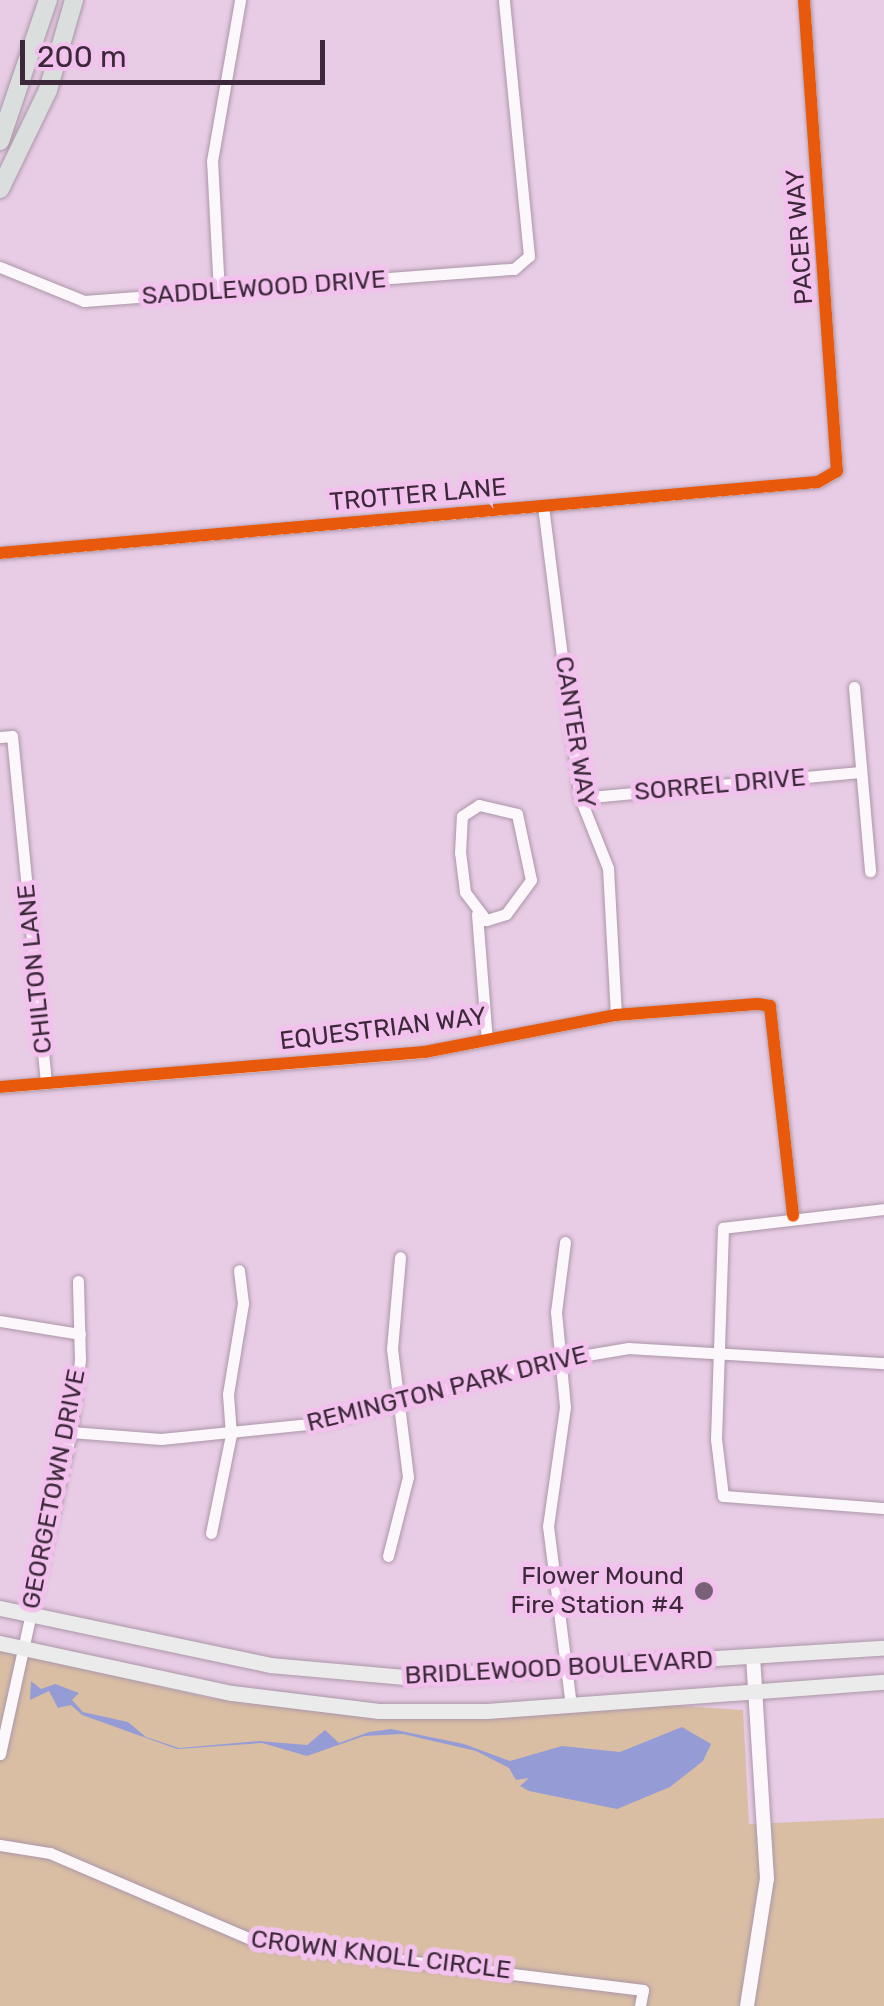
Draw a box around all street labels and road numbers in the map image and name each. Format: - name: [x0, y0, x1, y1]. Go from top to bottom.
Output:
- street label: PACER WAY: [780, 168, 820, 306]
- street label: SADDLEWOOD DRIVE: [141, 265, 387, 311]
- street label: TROTTER LANE: [328, 472, 508, 518]
- street label: CANTER WAY: [548, 654, 602, 810]
- street label: SORREL DRIVE: [633, 763, 807, 807]
- street label: CHILTON LANE: [11, 883, 59, 1055]
- street label: EQUESTRIAN WAY: [278, 1001, 488, 1057]
- street label: REMINGTON PARK DRIVE: [304, 1340, 590, 1438]
- street label: GEORGETOWN DRIVE: [16, 1367, 92, 1611]
- street label: BRIDLEWOOD BOULEVARD: [404, 1645, 714, 1691]
- street label: CROWN KNOLL CIRCLE: [249, 1924, 513, 1986]

